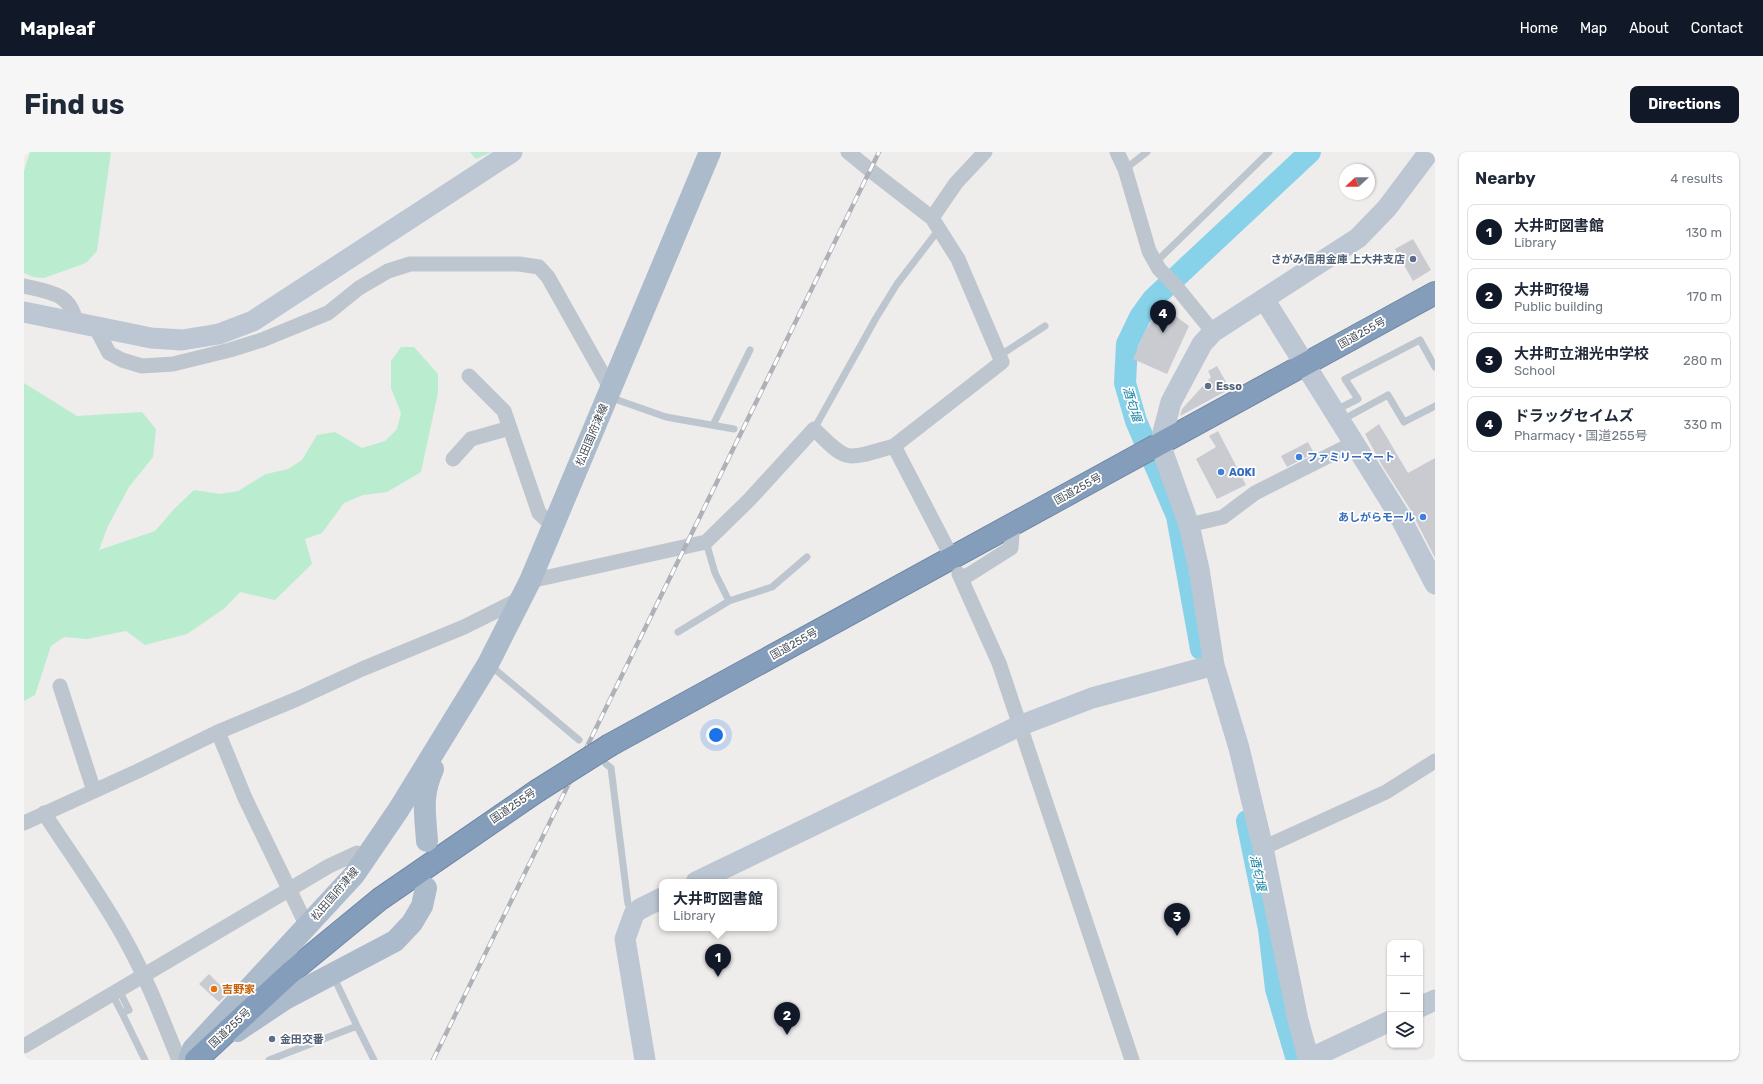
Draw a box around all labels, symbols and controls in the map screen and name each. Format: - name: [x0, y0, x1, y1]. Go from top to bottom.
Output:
- text: Mapleaf: [20, 17, 95, 40]
- text: Home: [1520, 20, 1558, 37]
- text: Map: [1580, 20, 1607, 37]
- text: About: [1629, 20, 1669, 37]
- text: Contact: [1691, 20, 1743, 37]
- button: Directions: [1630, 86, 1739, 123]
- text: Find us: [24, 88, 124, 121]
- north arrow: [1339, 164, 1375, 200]
- text: Nearby: [1475, 168, 1536, 188]
- text: 4 results: [1670, 171, 1723, 186]
- text: 大井町図書館: [1514, 217, 1604, 235]
- text: 1: [1486, 225, 1492, 240]
- text: 130 m: [1686, 225, 1722, 240]
- text: Library: [1514, 235, 1556, 250]
- place label: さがみ信用金庫 上大井支店: [1271, 253, 1405, 266]
- marker: さがみ信用金庫 上大井支店: [1408, 254, 1418, 264]
- text: 大井町役場: [1514, 281, 1589, 299]
- text: 2: [1485, 289, 1493, 304]
- text: 170 m: [1687, 289, 1722, 304]
- text: Public building: [1514, 299, 1603, 314]
- pin: 4: [1150, 300, 1176, 333]
- street label: 国道255号: [1336, 315, 1388, 351]
- text: 大井町立湘光中学校: [1514, 345, 1649, 363]
- text: 3: [1485, 353, 1493, 368]
- text: 280 m: [1683, 353, 1722, 368]
- text: School: [1514, 363, 1555, 378]
- place label: Esso: [1216, 380, 1242, 393]
- marker: Esso: [1203, 381, 1213, 391]
- water label: 酒匂堰: [1120, 385, 1145, 425]
- street label: 松田国府津線: [573, 402, 611, 468]
- text: ドラッグセイムズ: [1514, 407, 1634, 425]
- text: 4: [1485, 417, 1493, 432]
- text: 330 m: [1683, 417, 1722, 432]
- text: Pharmacy · 国道255号: [1514, 428, 1648, 443]
- place label: ファミリーマート: [1307, 451, 1395, 464]
- marker: ファミリーマート: [1294, 452, 1304, 462]
- place label: AOKI: [1229, 466, 1255, 479]
- marker: AOKI: [1216, 467, 1226, 477]
- street label: 国道255号: [1052, 471, 1104, 507]
- place label: あしがらモール: [1338, 511, 1415, 524]
- marker: あしがらモール: [1418, 512, 1428, 522]
- street label: 国道255号: [768, 626, 820, 662]
- your location: [706, 725, 726, 745]
- street label: 国道255号: [488, 786, 538, 826]
- water label: 酒匂堰: [1247, 854, 1269, 894]
- street label: 松田国府津線: [308, 865, 362, 923]
- popup: [659, 879, 777, 931]
- text: 大井町図書館: [673, 890, 763, 908]
- pin: 3: [1164, 903, 1190, 936]
- text: Library: [673, 908, 715, 923]
- map controls: [1387, 940, 1423, 1048]
- button: +: [1387, 940, 1423, 976]
- pin: 1: [705, 944, 731, 977]
- button: −: [1387, 976, 1423, 1012]
- place label: 吉野家: [222, 983, 255, 996]
- marker: 吉野家: [209, 984, 219, 994]
- pin: 2: [774, 1002, 800, 1035]
- street label: 国道255号: [206, 1005, 254, 1051]
- button: layers: [1387, 1012, 1423, 1048]
- place label: 金田交番: [280, 1033, 324, 1046]
- marker: 金田交番: [267, 1034, 277, 1044]

